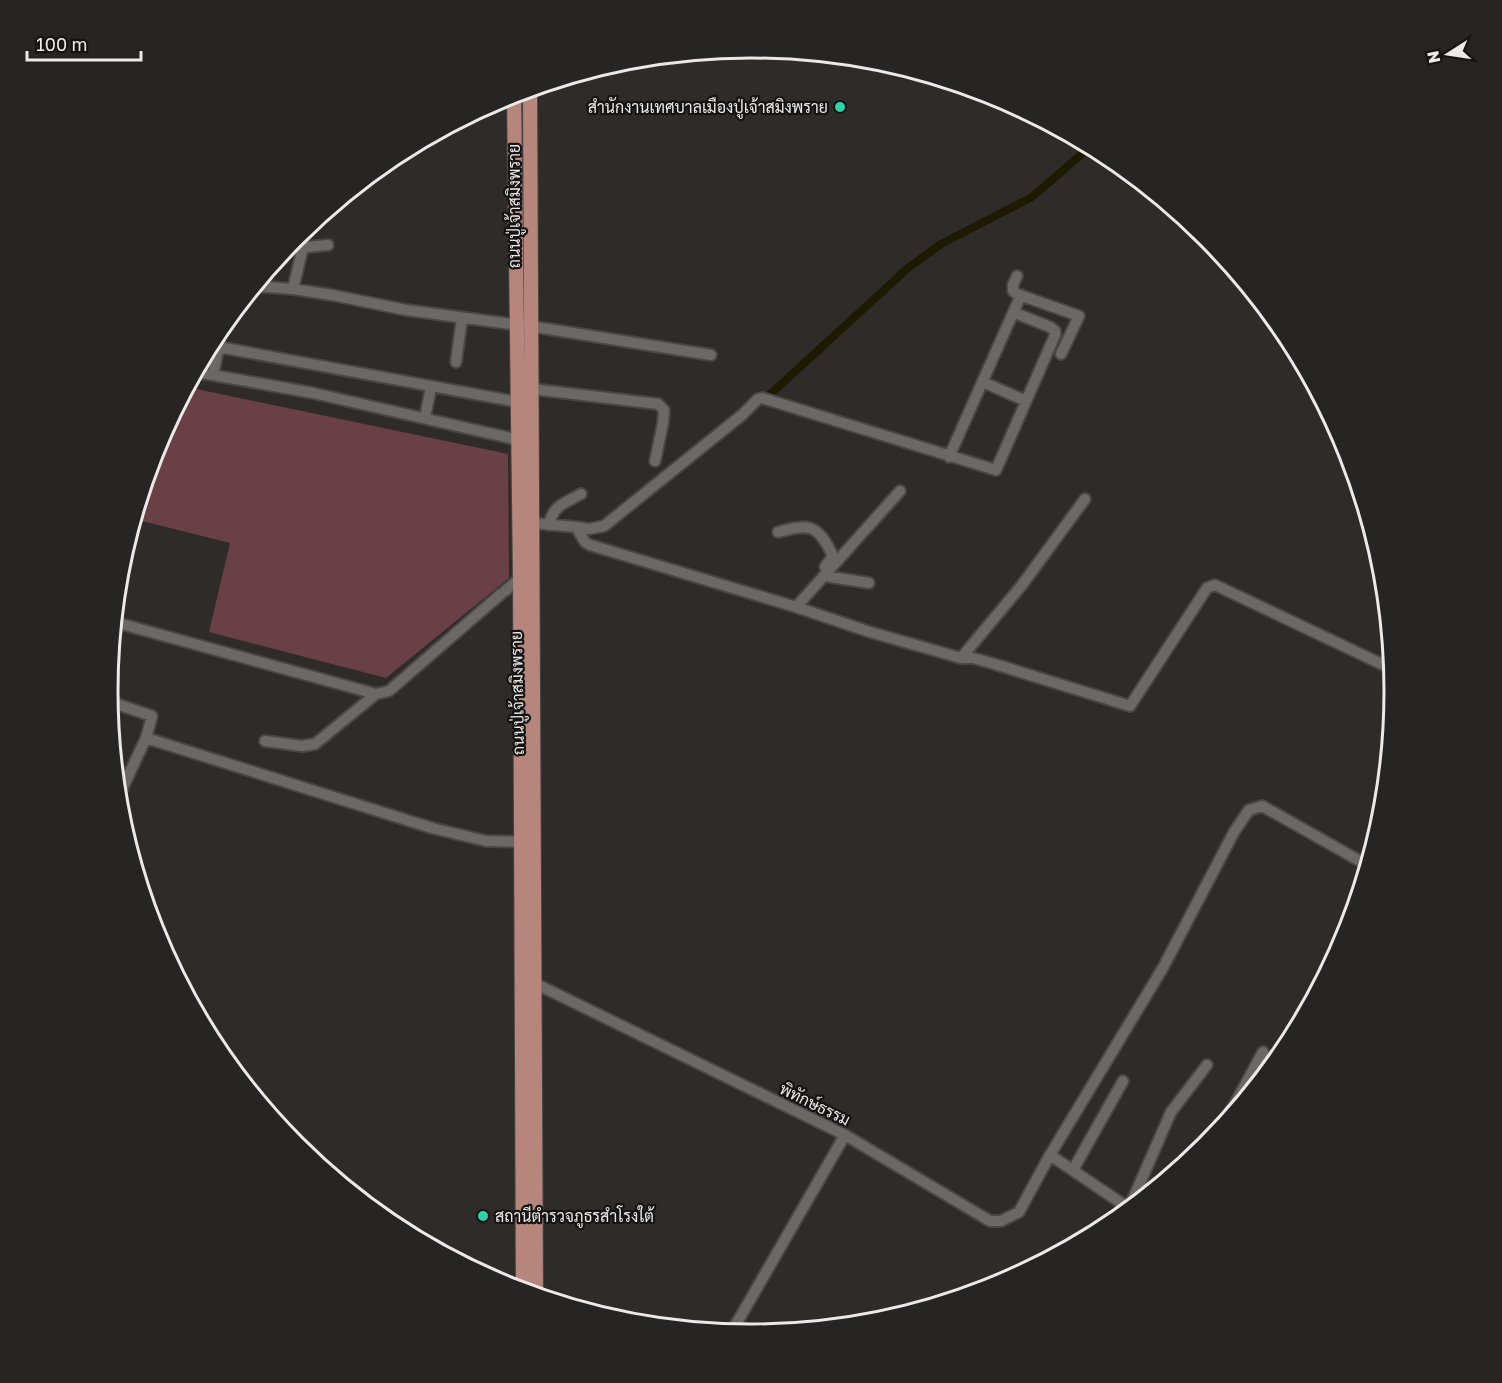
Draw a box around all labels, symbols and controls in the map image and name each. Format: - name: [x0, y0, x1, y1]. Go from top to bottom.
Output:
- scale bar: [27, 24, 141, 62]
- north arrow: [1418, 24, 1478, 84]
- text: 100 m: [36, 33, 87, 55]
- text: N: [1422, 49, 1444, 65]
- place label: สำนักงานเทศบาลเมืองปู่เจ้าสมิงพราย: [588, 97, 828, 119]
- marker: สำนักงานเทศบาลเมืองปู่เจ้าสมิงพราย: [833, 100, 847, 114]
- street label: ถนนปู่เจ้าสมิงพราย: [504, 144, 526, 268]
- street label: ถนนปู่เจ้าสมิงพราย: [506, 631, 530, 755]
- street label: พิทักษ์ธรรม: [776, 1077, 854, 1130]
- place label: สถานีตำรวจภูธรสำโรงใต้: [495, 1205, 655, 1228]
- marker: สถานีตำรวจภูธรสำโรงใต้: [476, 1209, 490, 1223]

